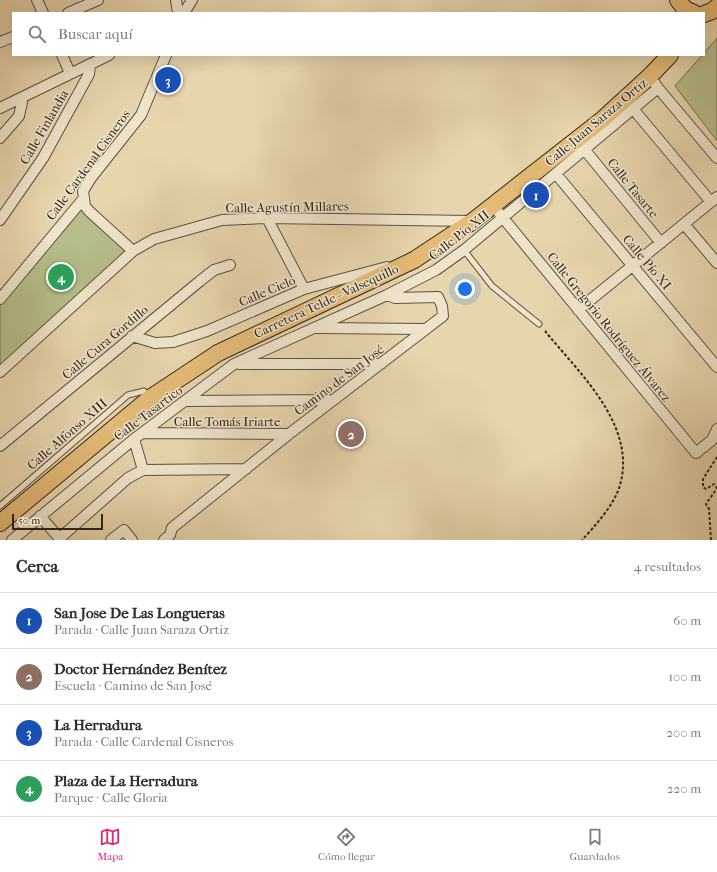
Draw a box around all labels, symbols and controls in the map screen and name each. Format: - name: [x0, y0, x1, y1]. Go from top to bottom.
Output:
- search box: [12, 12, 705, 56]
- icon: search: [26, 23, 48, 45]
- text: Buscar aquí: [58, 25, 133, 43]
- pin: 3: [155, 65, 181, 95]
- street label: Calle Juan Saraza Ortiz: [542, 75, 650, 169]
- street label: Calle Finlandia: [17, 86, 72, 167]
- street label: Calle Cardenal Cisneros: [43, 107, 133, 223]
- street label: Calle Tasarte: [604, 155, 662, 221]
- pin: 1: [523, 180, 549, 210]
- street label: Calle Agustín Millares: [225, 198, 349, 216]
- street label: Calle Pio XII: [426, 207, 492, 263]
- street label: Calle Pío XI: [620, 231, 674, 293]
- street label: Calle Gregorio Rodríguez Álvarez: [544, 249, 674, 405]
- street label: Carretera Telde - Valsequillo: [251, 261, 401, 341]
- pin: 4: [48, 262, 74, 292]
- street label: Calle Cielo: [236, 272, 298, 310]
- your location: [455, 279, 475, 299]
- street label: Calle Cura Gordillo: [59, 302, 151, 382]
- street label: Camino de San José: [291, 341, 387, 419]
- street label: Calle Tasartico: [111, 382, 186, 444]
- street label: Calle Alfonso XIII: [24, 395, 110, 473]
- street label: Calle Tomás Iriarte: [174, 414, 281, 429]
- pin: 2: [338, 419, 364, 449]
- scale bar: [12, 512, 103, 531]
- text: 50 m: [18, 514, 40, 527]
- text: Cerca: [16, 556, 58, 576]
- text: 4 resultados: [634, 559, 701, 574]
- text: San Jose De Las Longueras: [54, 604, 225, 622]
- text: 1: [27, 613, 31, 628]
- text: 60 m: [673, 613, 701, 628]
- text: Parada · Calle Juan Saraza Ortiz: [54, 622, 229, 637]
- text: Doctor Hernández Benítez: [54, 660, 227, 678]
- text: 2: [26, 669, 32, 684]
- text: 100 m: [668, 669, 701, 684]
- text: Escuela · Camino de San José: [54, 678, 212, 693]
- text: La Herradura: [54, 716, 142, 734]
- text: 3: [26, 725, 32, 740]
- text: 200 m: [666, 725, 701, 740]
- text: Parada · Calle Cardenal Cisneros: [54, 734, 233, 749]
- text: Plaza de La Herradura: [54, 772, 198, 790]
- text: 4: [25, 781, 33, 796]
- text: 220 m: [667, 781, 701, 796]
- text: Parque · Calle Gloria: [54, 790, 168, 805]
- tab: Mapa: [97, 826, 123, 863]
- tab: Cómo llegar: [318, 826, 375, 863]
- tab: Guardados: [569, 826, 620, 863]

